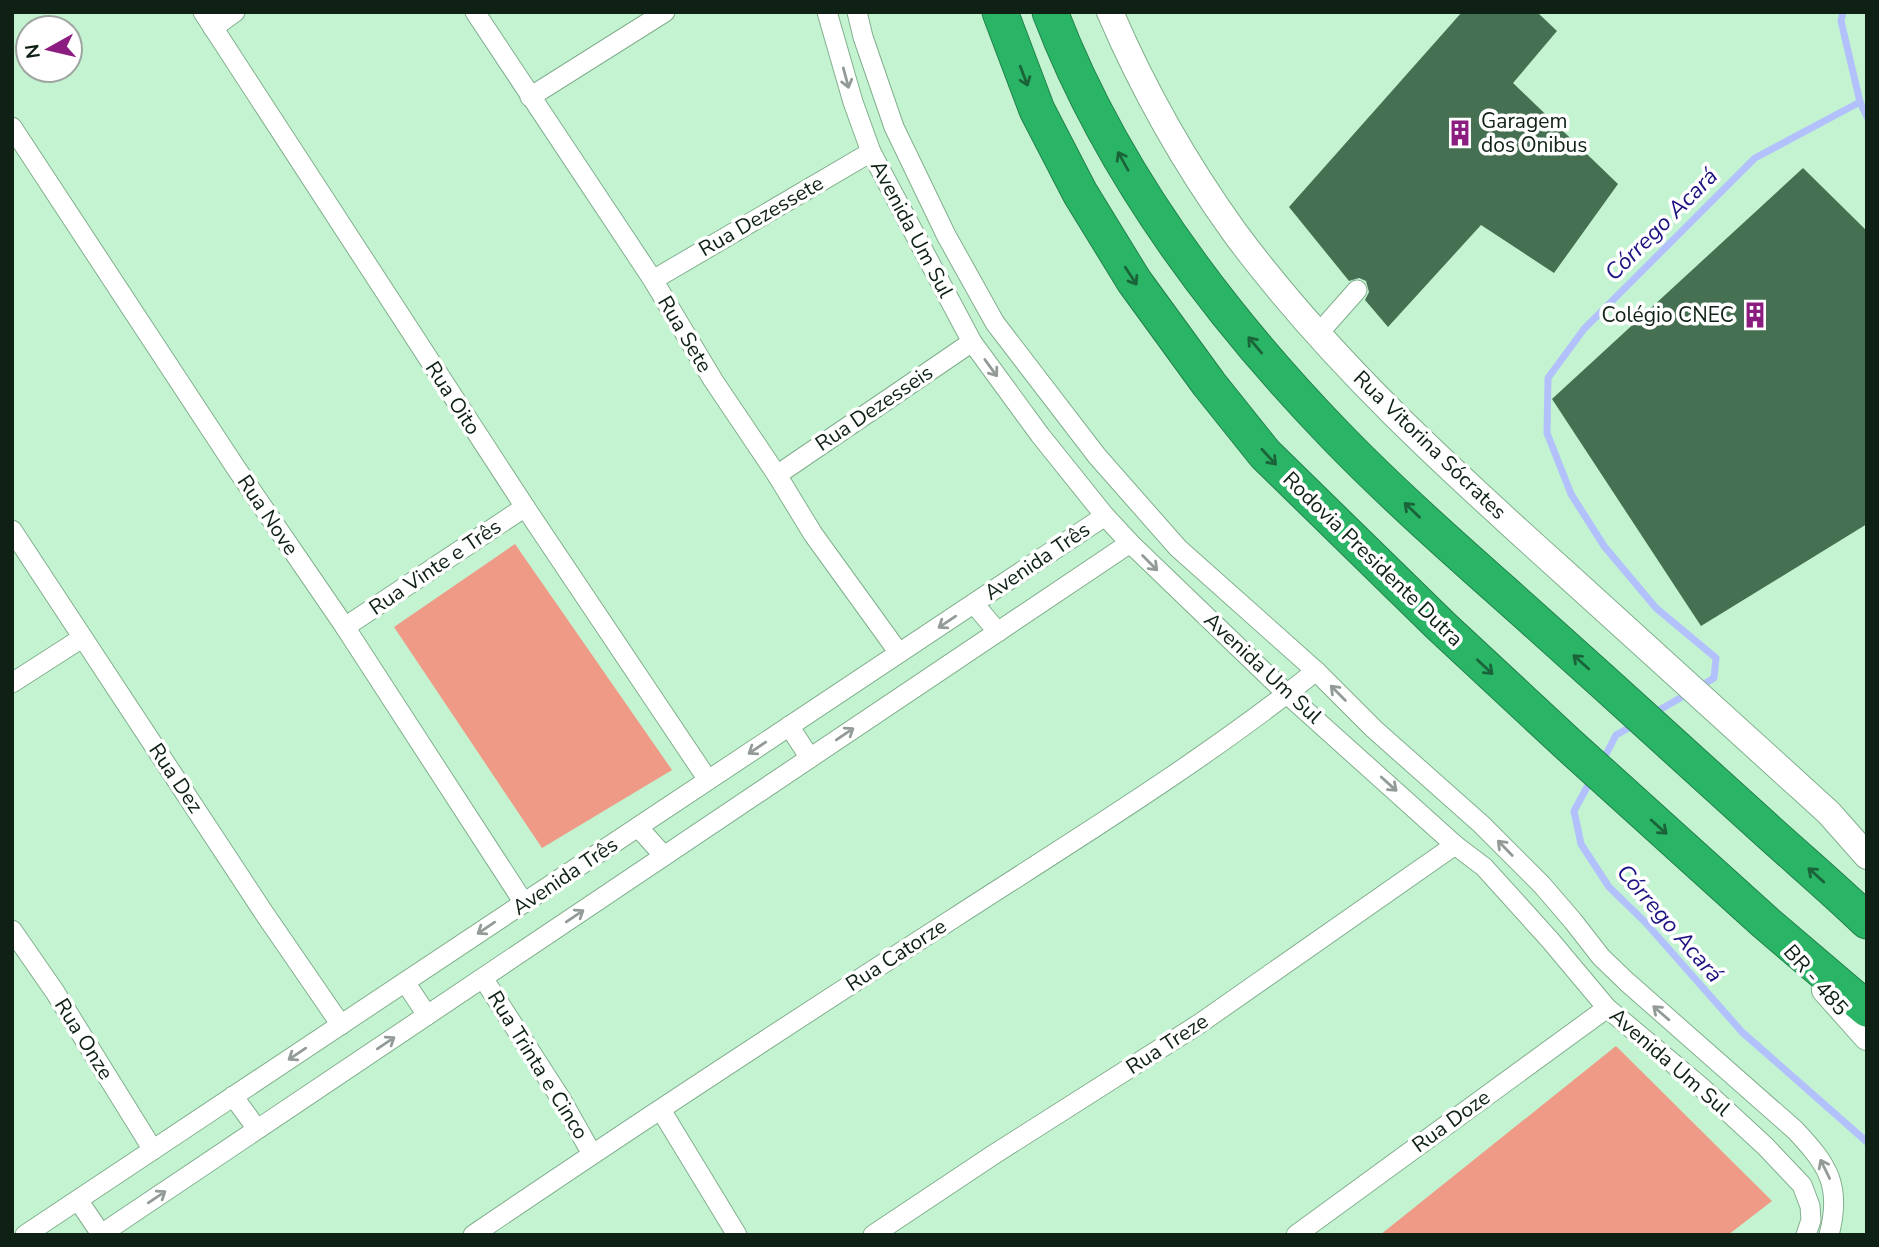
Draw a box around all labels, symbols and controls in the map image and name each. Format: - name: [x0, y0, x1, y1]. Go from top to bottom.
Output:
- north arrow: [14, 14, 84, 84]
- text: N: [19, 42, 47, 60]
- one-way arrow: [1019, 65, 1031, 86]
- one-way arrow: [841, 67, 854, 89]
- place label: Garagem dos Onibus: [1481, 107, 1587, 159]
- building icon: Garagem dos Onibus: [1445, 118, 1475, 148]
- one-way arrow: [1116, 151, 1130, 171]
- street label: Avenida Um Sul: [864, 155, 960, 303]
- water label: Córrego Acará: [1598, 161, 1725, 288]
- street label: Rua Dezessete: [694, 169, 828, 263]
- one-way arrow: [1124, 266, 1138, 285]
- street label: Rua Sete: [651, 290, 719, 378]
- building icon: Colégio CNEC: [1740, 300, 1770, 330]
- place label: Colégio CNEC: [1601, 301, 1734, 329]
- one-way arrow: [1247, 337, 1263, 355]
- street label: Rua Oito: [419, 356, 487, 440]
- street label: Rua Dezesseis: [810, 358, 938, 458]
- one-way arrow: [984, 358, 998, 377]
- street label: Rua Vitorina Sócrates: [1347, 364, 1513, 526]
- one-way arrow: [1260, 448, 1277, 465]
- street label: Rodovia Presidente Dutra: [1277, 465, 1469, 653]
- street label: Rua Nove: [231, 469, 305, 561]
- one-way arrow: [1404, 501, 1421, 518]
- street label: Rua Vinte e Três: [363, 512, 507, 622]
- street label: Avenida Três: [979, 515, 1095, 607]
- one-way arrow: [1141, 554, 1158, 571]
- street label: Avenida Um Sul: [1198, 606, 1329, 731]
- one-way arrow: [937, 615, 957, 629]
- one-way arrow: [1572, 654, 1590, 670]
- one-way arrow: [1476, 658, 1493, 675]
- one-way arrow: [1330, 685, 1347, 702]
- one-way arrow: [835, 727, 854, 741]
- street label: Rua Dez: [142, 738, 210, 819]
- one-way arrow: [748, 741, 767, 755]
- one-way arrow: [1380, 776, 1398, 792]
- one-way arrow: [1650, 818, 1668, 834]
- street label: Avenida Três: [507, 830, 623, 922]
- one-way arrow: [1497, 840, 1514, 857]
- water label: Córrego Acará: [1609, 857, 1730, 989]
- one-way arrow: [1807, 867, 1825, 883]
- one-way arrow: [565, 909, 584, 923]
- street label: Rua Catorze: [840, 912, 952, 998]
- one-way arrow: [477, 921, 496, 935]
- street label: BR - 485: [1777, 938, 1855, 1022]
- street label: Rua Trinta e Cinco: [481, 985, 595, 1145]
- street label: Rua Onze: [48, 993, 120, 1085]
- street label: Avenida Um Sul: [1604, 1002, 1737, 1123]
- one-way arrow: [1652, 1005, 1670, 1021]
- street label: Rua Treze: [1121, 1007, 1213, 1081]
- one-way arrow: [376, 1035, 395, 1050]
- one-way arrow: [287, 1047, 307, 1061]
- street label: Rua Doze: [1406, 1083, 1496, 1159]
- one-way arrow: [1817, 1159, 1831, 1180]
- one-way arrow: [146, 1189, 166, 1203]

